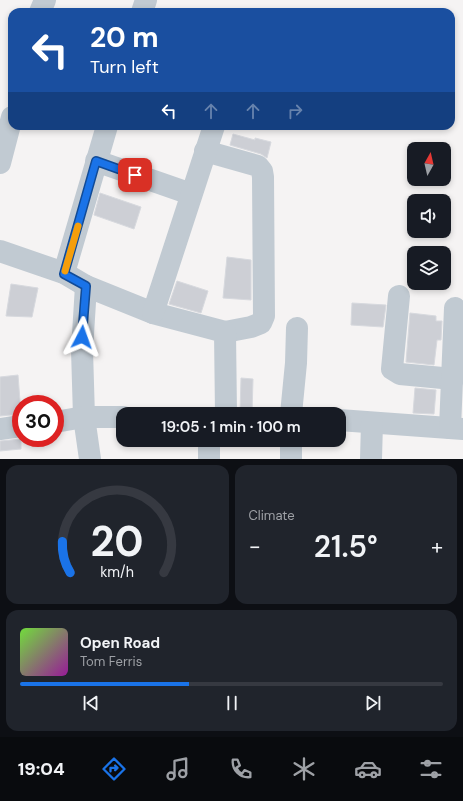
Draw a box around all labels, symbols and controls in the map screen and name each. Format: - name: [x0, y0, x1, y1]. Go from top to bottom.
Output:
- text: 20 m: [90, 19, 159, 56]
- icon: left: [24, 24, 76, 76]
- text: Turn left: [90, 55, 159, 79]
- icon: left: [158, 100, 180, 122]
- icon: ahead: [200, 100, 222, 122]
- icon: ahead: [242, 100, 264, 122]
- icon: right: [284, 100, 306, 122]
- north arrow: [407, 142, 451, 186]
- map controls: [407, 142, 451, 290]
- pin: [118, 158, 152, 192]
- icon: arrive: [124, 164, 146, 186]
- button: sound: [407, 194, 451, 238]
- button: layers: [407, 246, 451, 290]
- position arrow: [61, 316, 103, 358]
- speed limit sign: 30: [12, 395, 64, 447]
- text: 19:05 · 1 min · 100 m: [161, 417, 301, 437]
- text: Climate: [249, 507, 295, 524]
- text: 20: [91, 514, 144, 568]
- text: 21.5°: [314, 527, 378, 566]
- text: −: [249, 532, 261, 561]
- text: +: [431, 532, 443, 561]
- text: km/h: [100, 562, 134, 580]
- text: Open Road: [80, 633, 160, 653]
- text: Tom Ferris: [80, 653, 142, 670]
- icon: previous: [80, 692, 102, 714]
- icon: pause: [221, 692, 243, 714]
- icon: next: [362, 692, 384, 714]
- icon: directions: [100, 755, 128, 783]
- icon: music: [164, 755, 192, 783]
- icon: phone: [227, 755, 255, 783]
- icon: climate: [290, 755, 318, 783]
- icon: car: [354, 755, 382, 783]
- icon: filters: [417, 755, 445, 783]
- text: 19:04: [18, 757, 65, 781]

